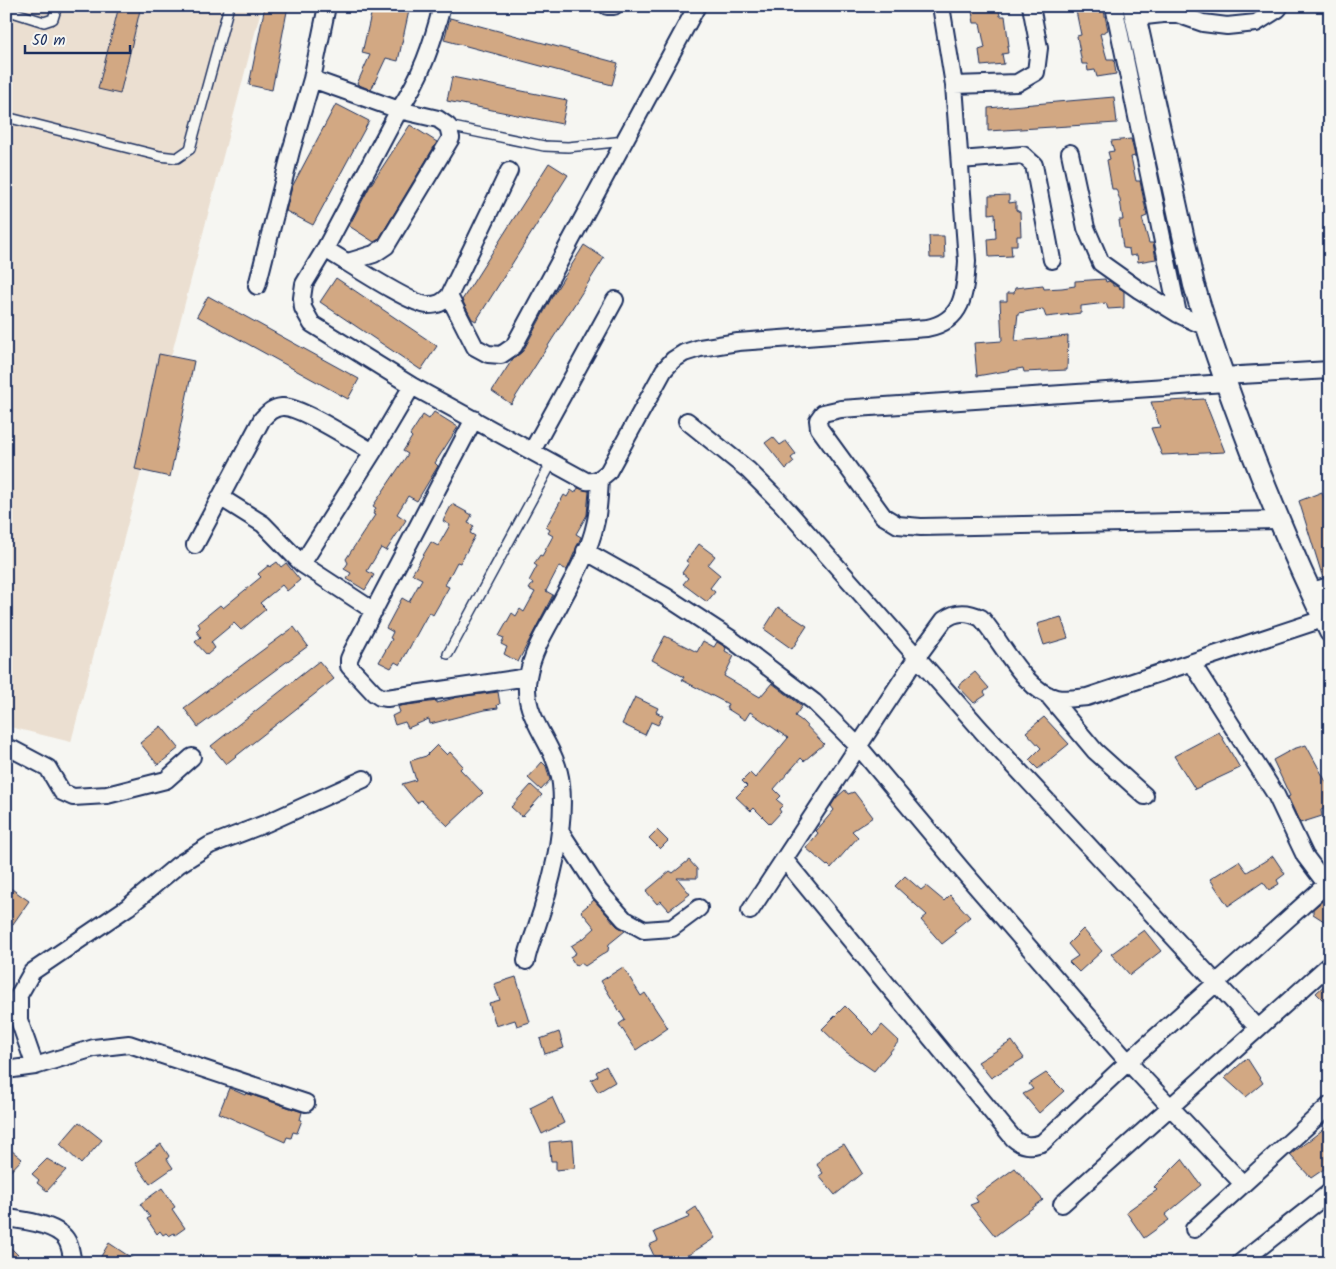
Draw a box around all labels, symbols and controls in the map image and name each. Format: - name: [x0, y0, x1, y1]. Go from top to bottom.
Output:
- scale bar: [25, 22, 130, 54]
- text: 50 m: [32, 29, 66, 53]

